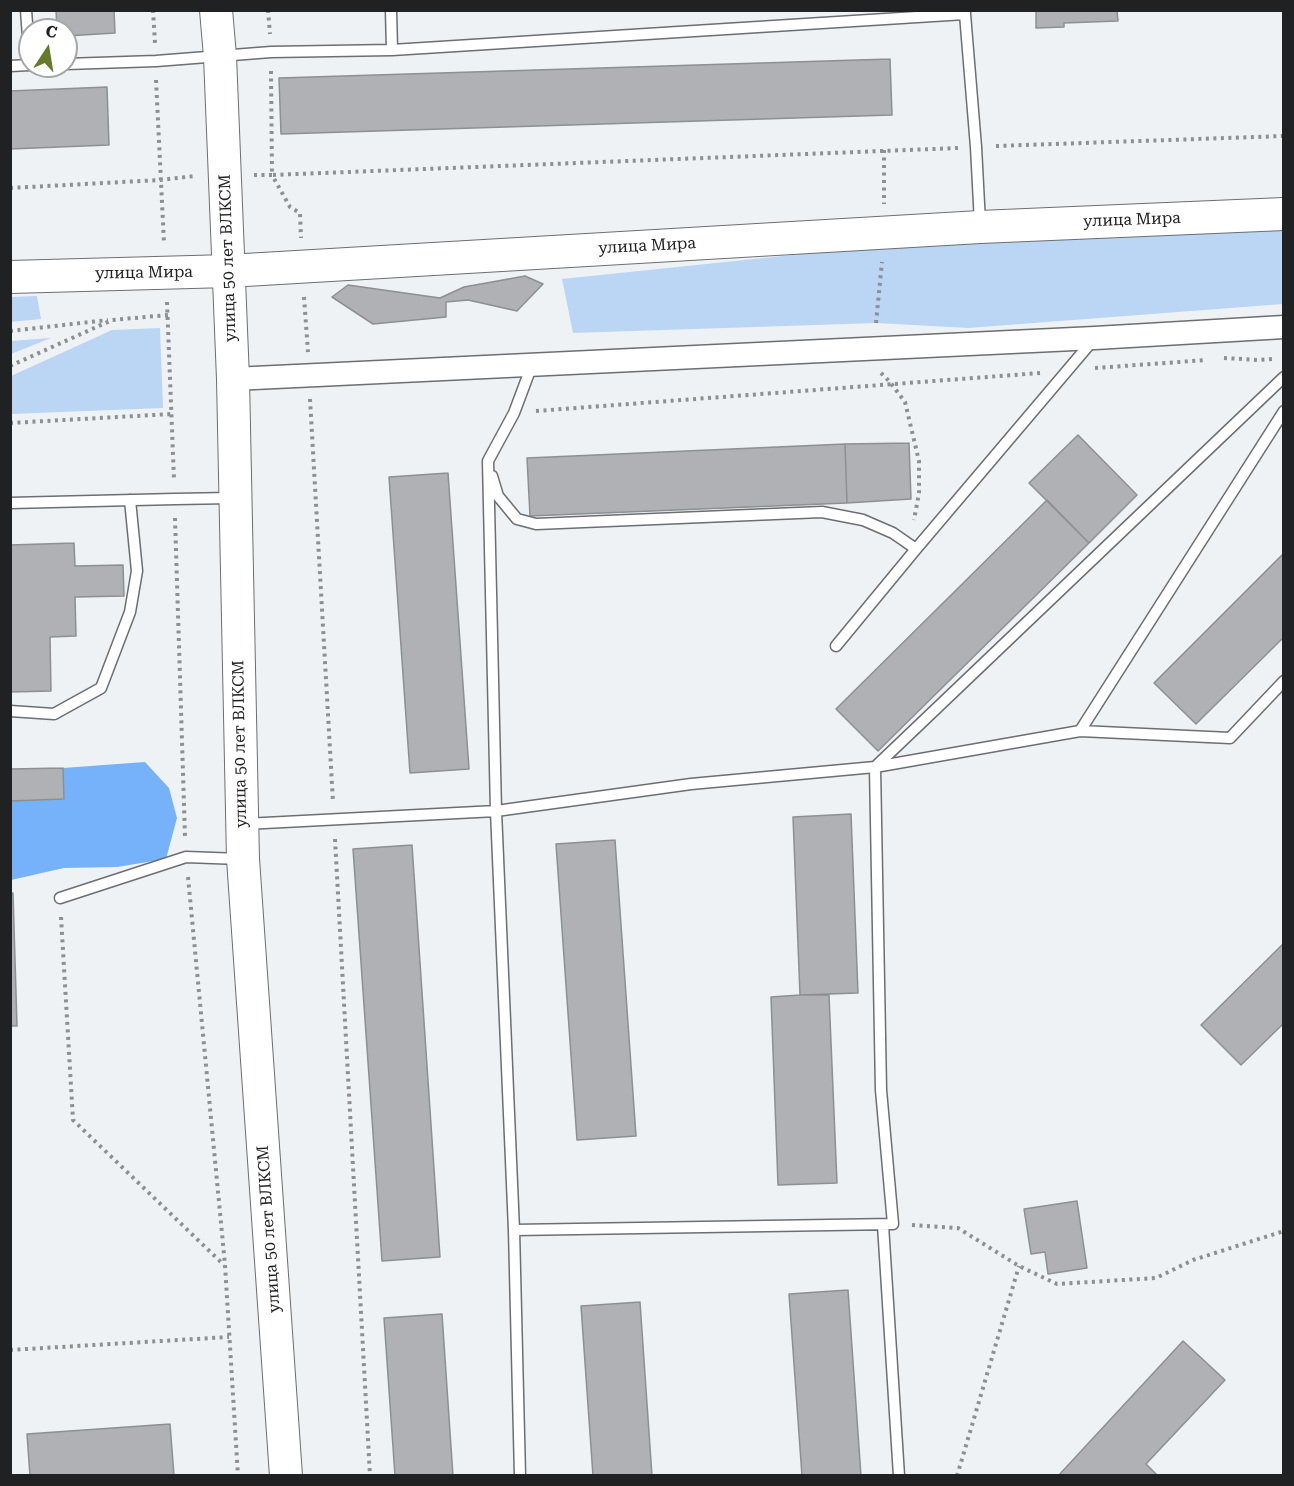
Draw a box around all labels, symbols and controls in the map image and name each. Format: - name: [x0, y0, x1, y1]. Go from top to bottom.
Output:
- north arrow: [18, 18, 78, 78]
- text: С: [44, 21, 59, 42]
- street label: улица 50 лет ВЛКСМ: [215, 174, 241, 342]
- street label: улица Мира: [1083, 209, 1181, 231]
- street label: улица Мира: [598, 234, 696, 258]
- street label: улица Мира: [95, 263, 193, 283]
- street label: улица 50 лет ВЛКСМ: [229, 660, 251, 828]
- street label: улица 50 лет ВЛКСМ: [254, 1145, 284, 1313]

